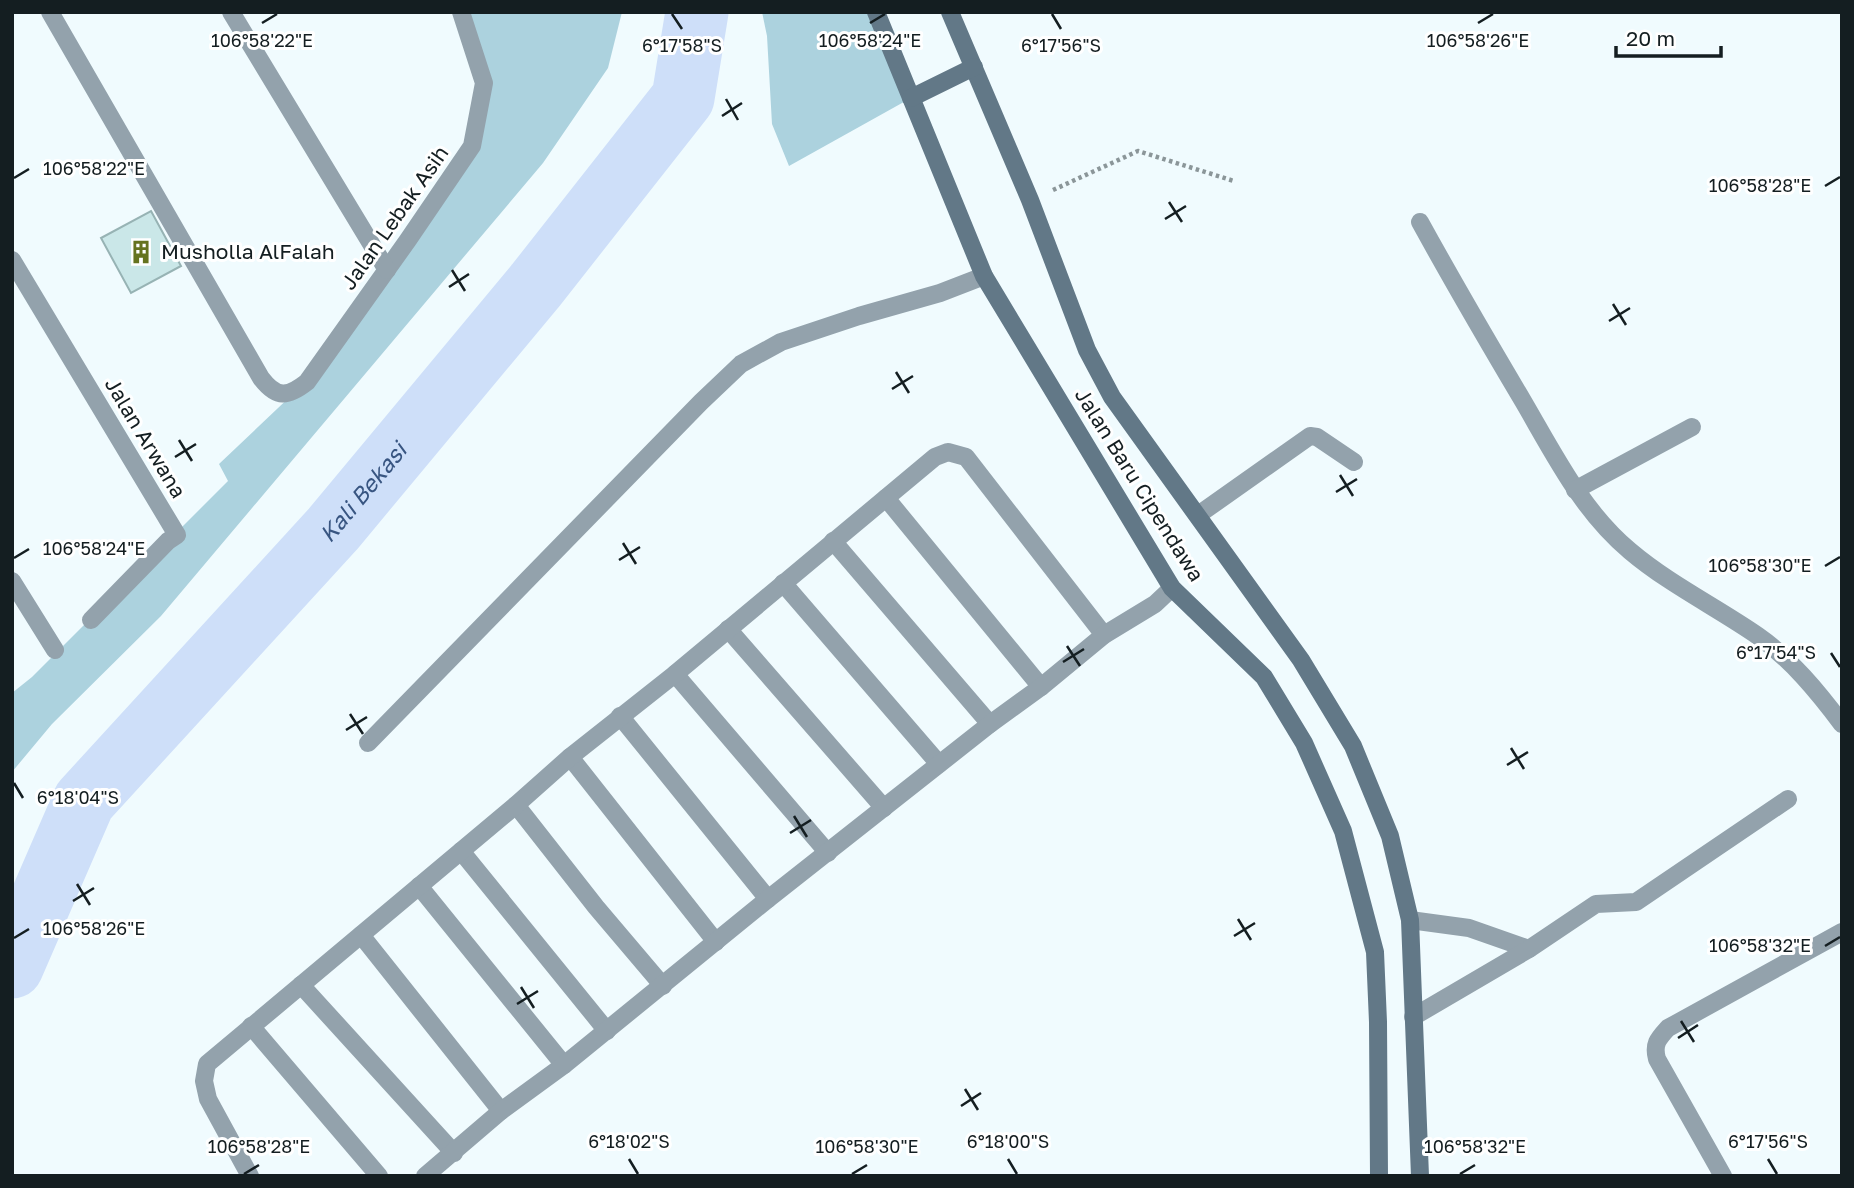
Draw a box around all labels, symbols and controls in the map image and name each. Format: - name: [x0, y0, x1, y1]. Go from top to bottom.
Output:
- scale bar: [1616, 14, 1721, 58]
- text: 20 m: [1626, 25, 1675, 51]
- text: 106°58'22"E: [211, 29, 313, 51]
- text: 106°58'24"E: [819, 29, 921, 51]
- text: 106°58'26"E: [1427, 29, 1529, 51]
- text: 6°17'58"S: [642, 34, 722, 56]
- text: 6°17'56"S: [1021, 34, 1101, 56]
- street label: Jalan Lebak Asih: [335, 140, 454, 294]
- text: 106°58'22"E: [43, 157, 145, 179]
- text: 106°58'28"E: [1709, 174, 1811, 196]
- building icon: Musholla AlFalah: [127, 238, 155, 266]
- place label: Musholla AlFalah: [161, 238, 335, 264]
- street label: Jalan Arwana: [100, 372, 192, 503]
- street label: Jalan Baru Cipendawa: [1070, 383, 1210, 586]
- water label: Kali Bekasi: [313, 434, 414, 547]
- text: 106°58'24"E: [43, 537, 145, 559]
- text: 106°58'30"E: [1709, 554, 1811, 576]
- text: 6°17'54"S: [1736, 641, 1816, 663]
- text: 6°18'04"S: [37, 786, 119, 808]
- text: 106°58'26"E: [43, 917, 145, 939]
- text: 106°58'32"E: [1709, 934, 1811, 956]
- text: 6°18'02"S: [588, 1130, 670, 1152]
- text: 6°18'00"S: [967, 1130, 1049, 1152]
- text: 6°17'56"S: [1728, 1130, 1808, 1152]
- text: 106°58'28"E: [208, 1135, 310, 1157]
- text: 106°58'30"E: [816, 1135, 918, 1157]
- text: 106°58'32"E: [1424, 1135, 1526, 1157]

